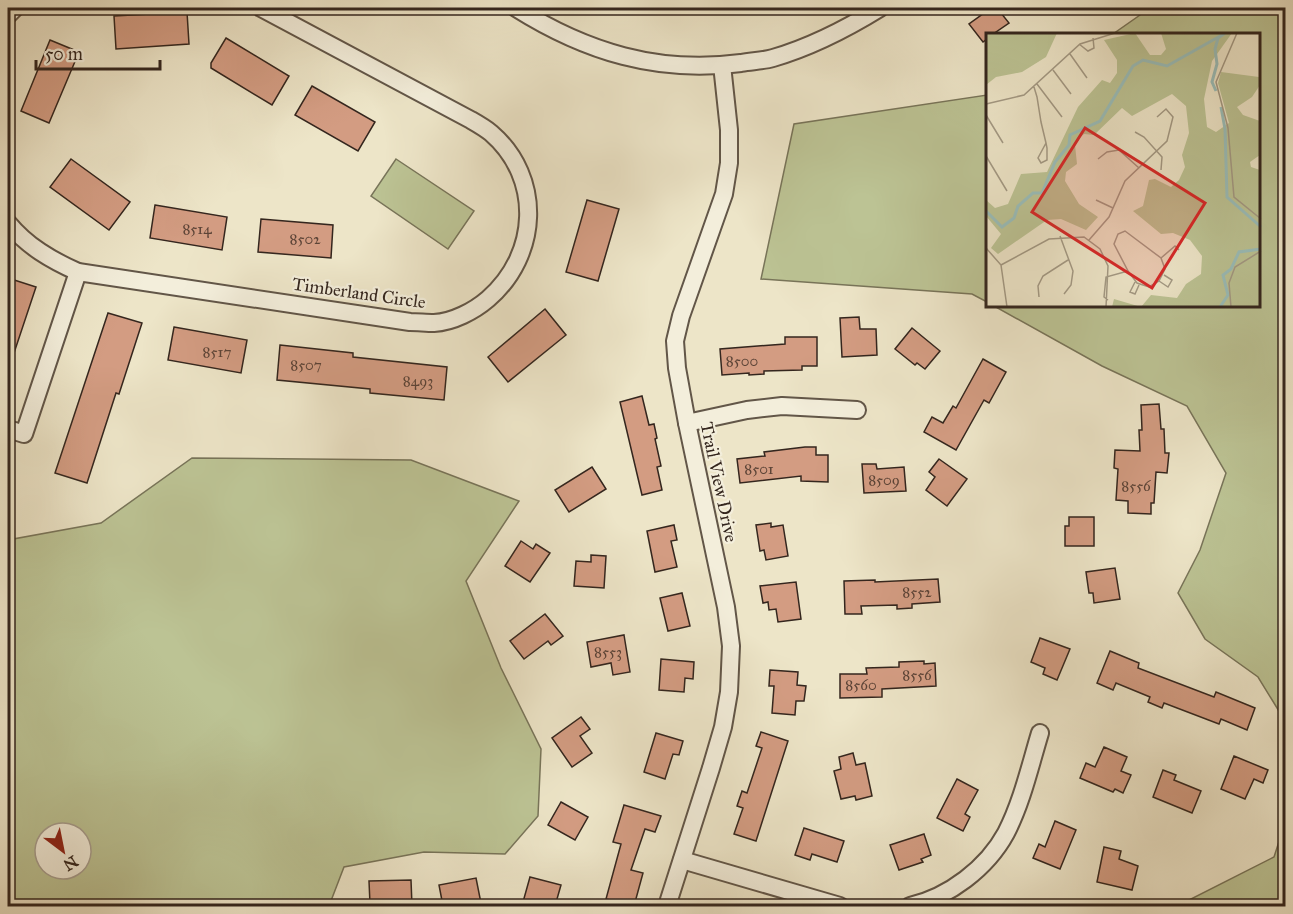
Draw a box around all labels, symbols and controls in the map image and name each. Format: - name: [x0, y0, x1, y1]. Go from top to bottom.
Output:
- scale bar: [36, 33, 160, 71]
- inset map: [986, 33, 1260, 308]
- text: 50 m: [45, 43, 83, 65]
- house number: 8514: [182, 220, 212, 238]
- house number: 8502: [289, 230, 321, 248]
- street label: Timberland Circle: [291, 273, 427, 313]
- house number: 8517: [203, 343, 231, 361]
- house number: 8500: [726, 352, 758, 370]
- house number: 8507: [290, 356, 322, 374]
- house number: 8493: [403, 372, 433, 390]
- street label: Trail View Drive: [696, 420, 742, 544]
- house number: 8501: [744, 460, 774, 478]
- house number: 8509: [868, 471, 900, 489]
- house number: 8556: [1121, 477, 1152, 495]
- house number: 8552: [902, 583, 932, 601]
- house number: 8553: [594, 643, 622, 661]
- house number: 8556: [902, 666, 933, 684]
- house number: 8560: [845, 676, 877, 694]
- north arrow: [33, 821, 93, 881]
- text: N: [60, 852, 81, 875]

